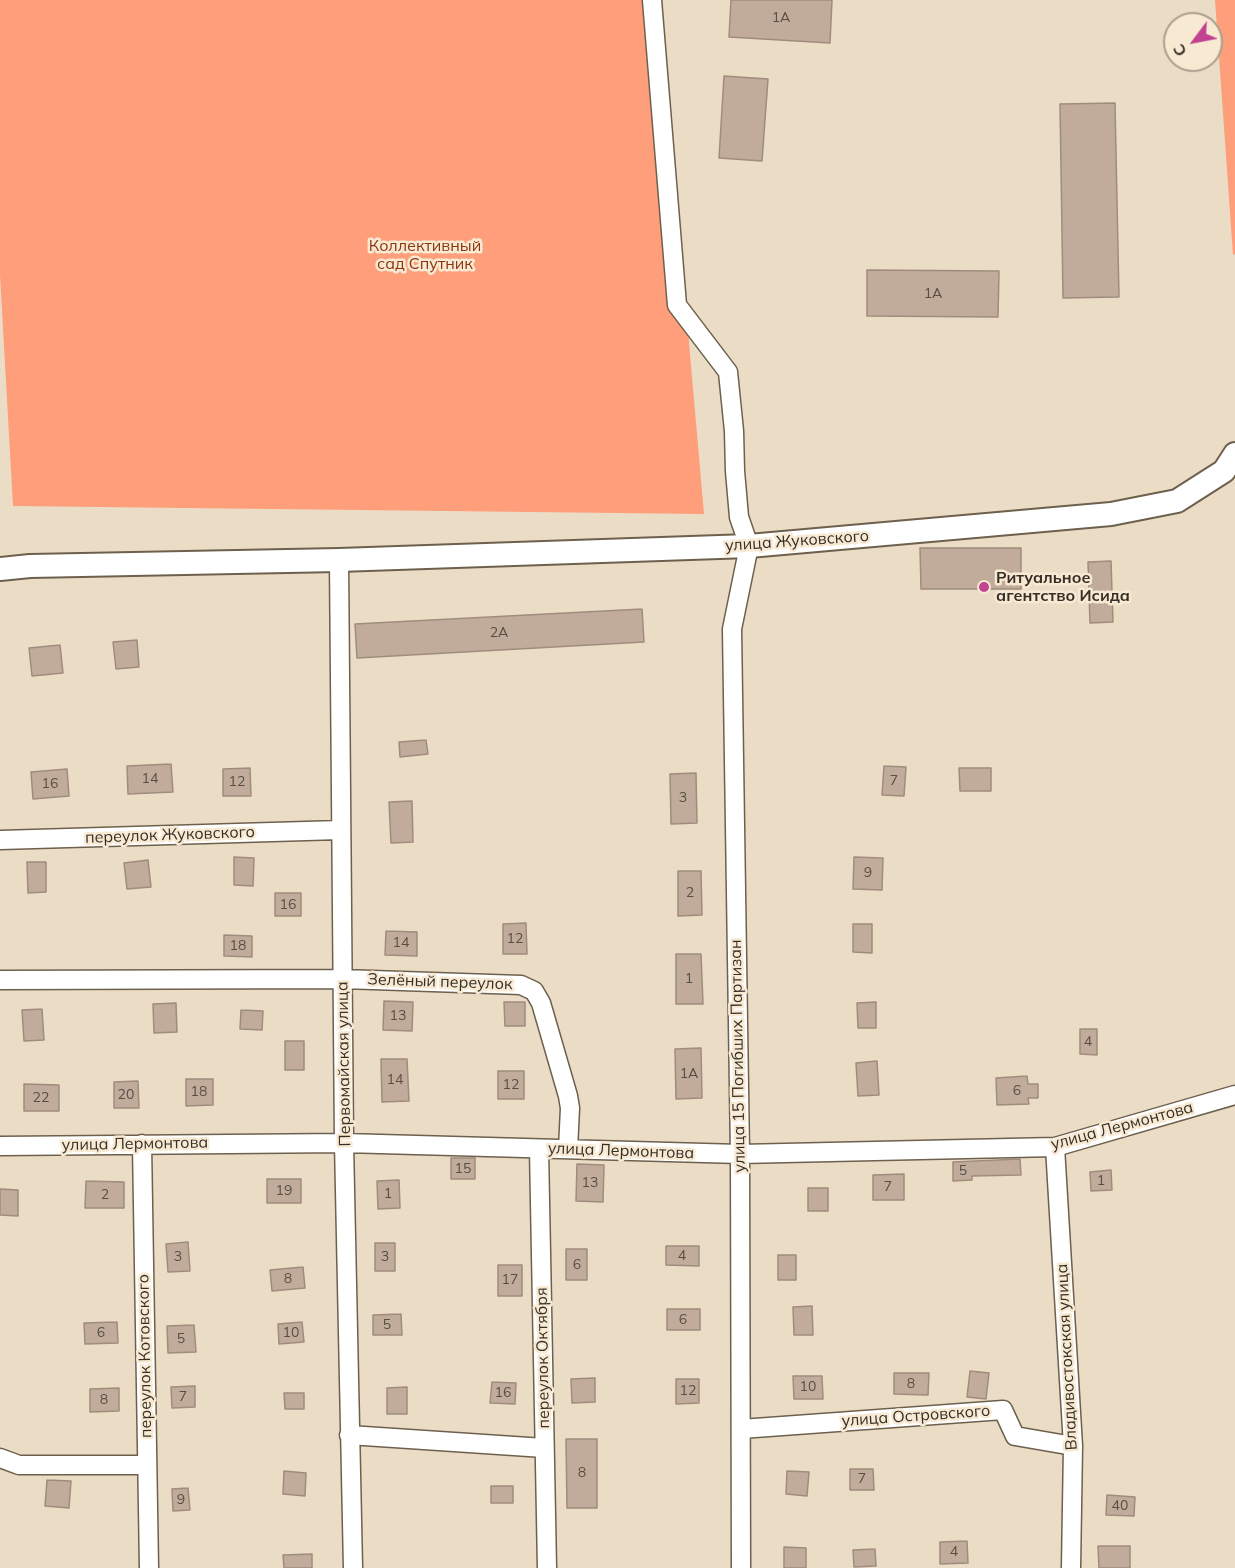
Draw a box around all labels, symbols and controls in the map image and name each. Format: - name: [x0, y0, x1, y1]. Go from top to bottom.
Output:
- house number: 1А: [772, 10, 790, 26]
- north arrow: [1163, 12, 1223, 72]
- text: С: [1168, 41, 1191, 60]
- park label: Коллективный сад Спутник: [369, 236, 481, 274]
- house number: 1А: [924, 286, 942, 302]
- street label: улица Жуковского: [724, 526, 870, 556]
- place label: Ритуальное агентство Исида: [996, 568, 1130, 606]
- marker: Ритуальное агентство Исида: [977, 580, 991, 594]
- house number: 2А: [490, 625, 508, 641]
- house number: 14: [142, 771, 158, 787]
- house number: 7: [890, 773, 898, 789]
- house number: 12: [229, 774, 245, 790]
- house number: 16: [42, 776, 58, 792]
- house number: 3: [679, 790, 687, 806]
- street label: переулок Жуковского: [85, 822, 255, 848]
- house number: 9: [864, 865, 872, 881]
- house number: 2: [686, 885, 694, 901]
- house number: 16: [280, 897, 296, 913]
- house number: 12: [507, 931, 523, 947]
- house number: 14: [393, 935, 409, 951]
- house number: 18: [230, 938, 246, 954]
- street label: улица 15 Погибших Партизан: [726, 939, 750, 1173]
- street label: Зелёный переулок: [367, 970, 513, 994]
- house number: 1: [685, 971, 693, 987]
- street label: Первомайская улица: [333, 981, 355, 1147]
- house number: 13: [390, 1008, 406, 1024]
- house number: 4: [1084, 1034, 1092, 1050]
- house number: 1А: [680, 1066, 698, 1082]
- house number: 14: [387, 1072, 403, 1088]
- house number: 12: [503, 1077, 519, 1093]
- house number: 6: [1013, 1083, 1021, 1099]
- house number: 18: [191, 1084, 207, 1100]
- house number: 20: [118, 1087, 134, 1103]
- house number: 22: [33, 1090, 49, 1106]
- street label: улица Лермонтова: [1049, 1098, 1195, 1154]
- street label: улица Лермонтова: [62, 1133, 208, 1155]
- street label: улица Лермонтова: [547, 1139, 695, 1163]
- house number: 15: [455, 1161, 471, 1177]
- house number: 5: [959, 1163, 967, 1179]
- house number: 1: [1097, 1173, 1105, 1189]
- house number: 13: [582, 1175, 598, 1191]
- house number: 7: [884, 1179, 892, 1195]
- house number: 19: [276, 1183, 292, 1199]
- house number: 1: [384, 1186, 392, 1202]
- house number: 2: [101, 1187, 109, 1203]
- house number: 4: [678, 1248, 686, 1264]
- house number: 3: [174, 1249, 182, 1265]
- house number: 3: [381, 1249, 389, 1265]
- house number: 6: [573, 1257, 581, 1273]
- street label: Владивостокская улица: [1053, 1263, 1081, 1451]
- house number: 8: [284, 1271, 292, 1287]
- house number: 17: [502, 1272, 518, 1288]
- street label: переулок Котовского: [134, 1274, 156, 1438]
- street label: переулок Октября: [532, 1287, 554, 1429]
- house number: 6: [679, 1312, 687, 1328]
- house number: 5: [383, 1317, 391, 1333]
- house number: 6: [97, 1325, 105, 1341]
- house number: 10: [283, 1325, 299, 1341]
- house number: 5: [177, 1331, 185, 1347]
- house number: 8: [907, 1376, 915, 1392]
- house number: 10: [800, 1379, 816, 1395]
- house number: 12: [680, 1383, 696, 1399]
- house number: 16: [495, 1385, 511, 1401]
- house number: 7: [179, 1389, 187, 1405]
- house number: 8: [100, 1392, 108, 1408]
- street label: улица Островского: [841, 1401, 991, 1431]
- house number: 8: [578, 1465, 586, 1481]
- house number: 7: [858, 1471, 866, 1487]
- house number: 9: [177, 1492, 185, 1508]
- house number: 40: [1112, 1498, 1128, 1514]
- house number: 4: [950, 1544, 958, 1560]

